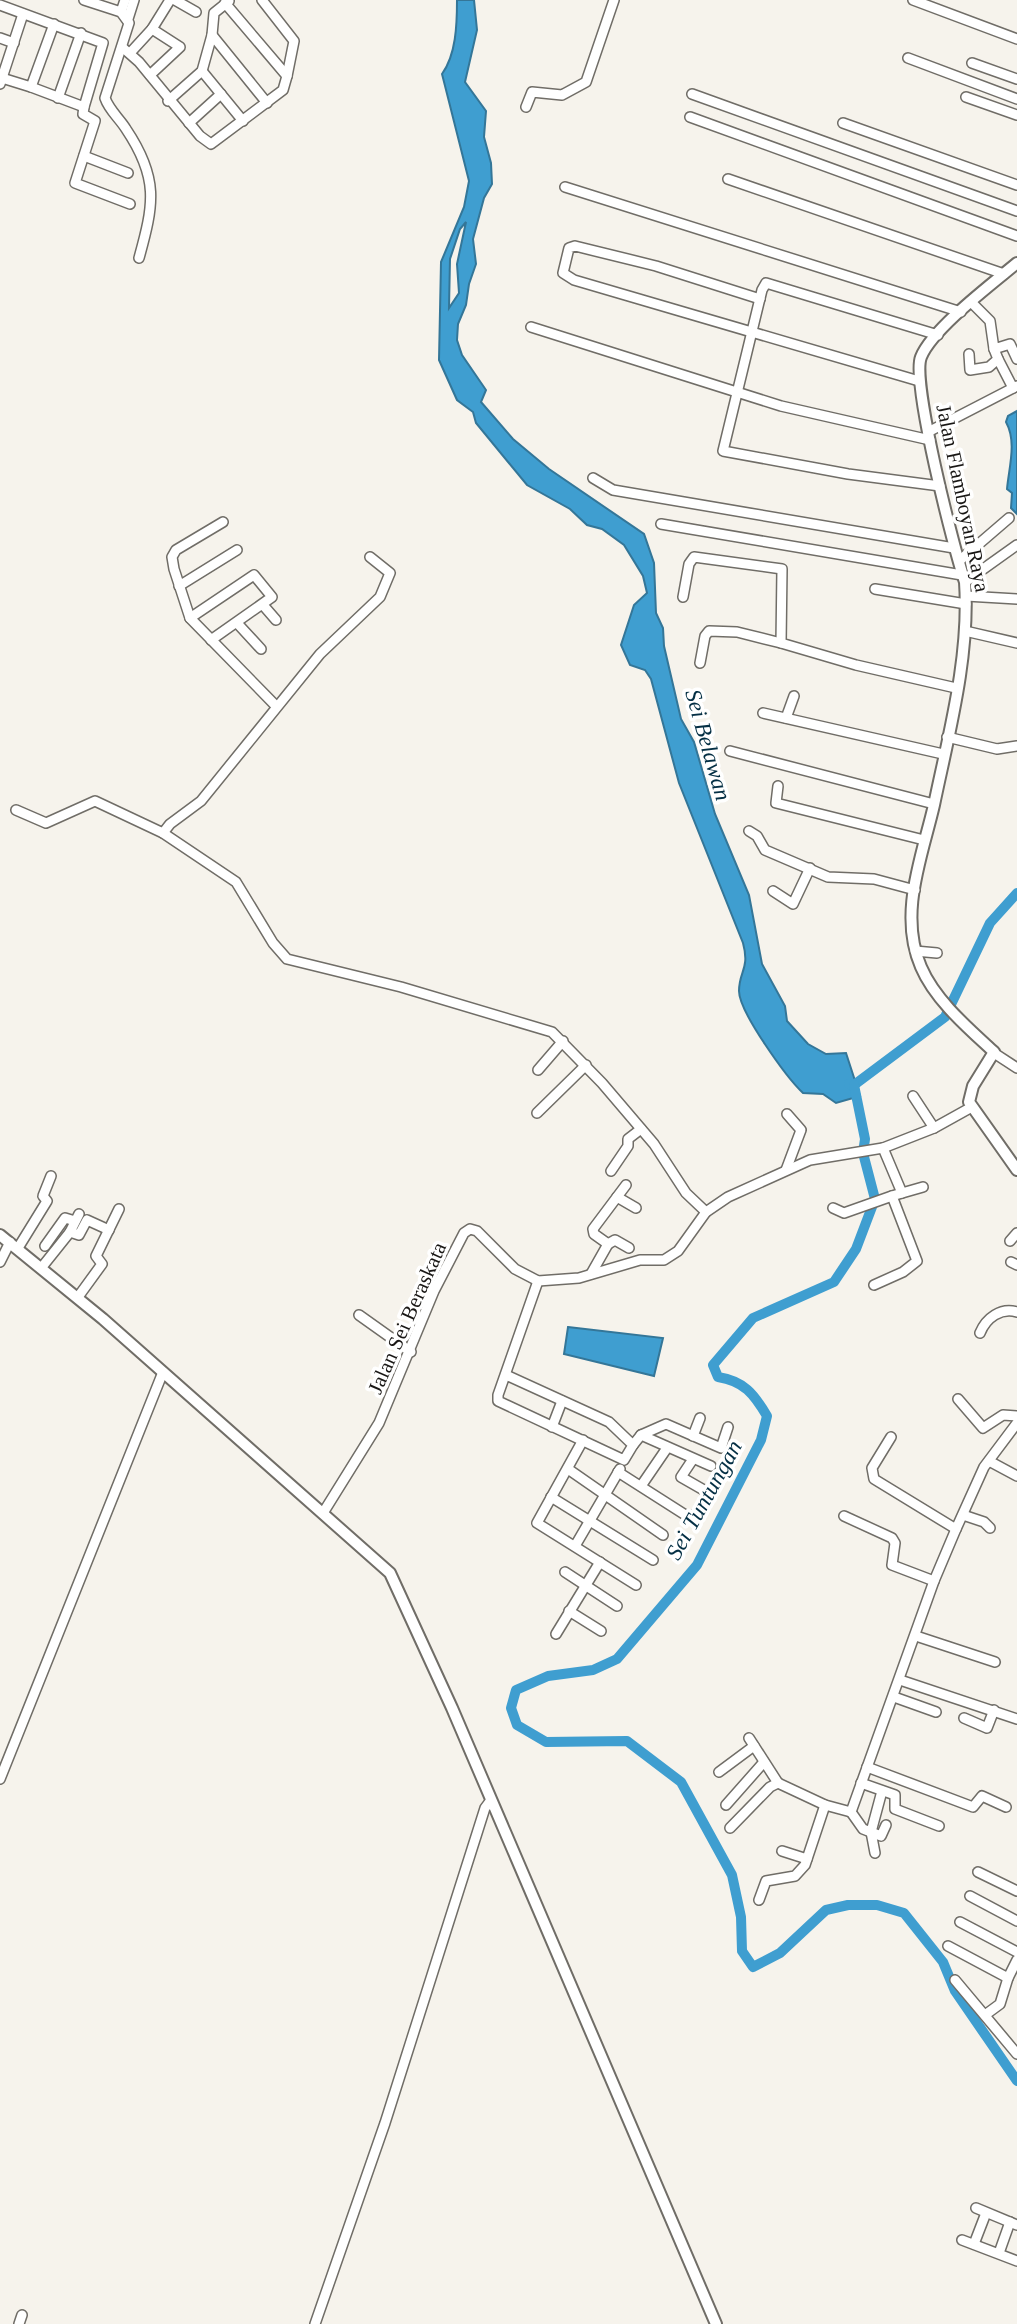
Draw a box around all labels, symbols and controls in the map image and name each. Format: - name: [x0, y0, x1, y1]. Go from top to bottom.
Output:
- street label: Jalan Flamboyan Raya: [931, 402, 995, 595]
- water label: Sei Belawan: [680, 687, 736, 803]
- street label: Jalan Sei Beraskata: [363, 1238, 451, 1397]
- water label: Sei Tuntungan: [661, 1436, 747, 1564]

